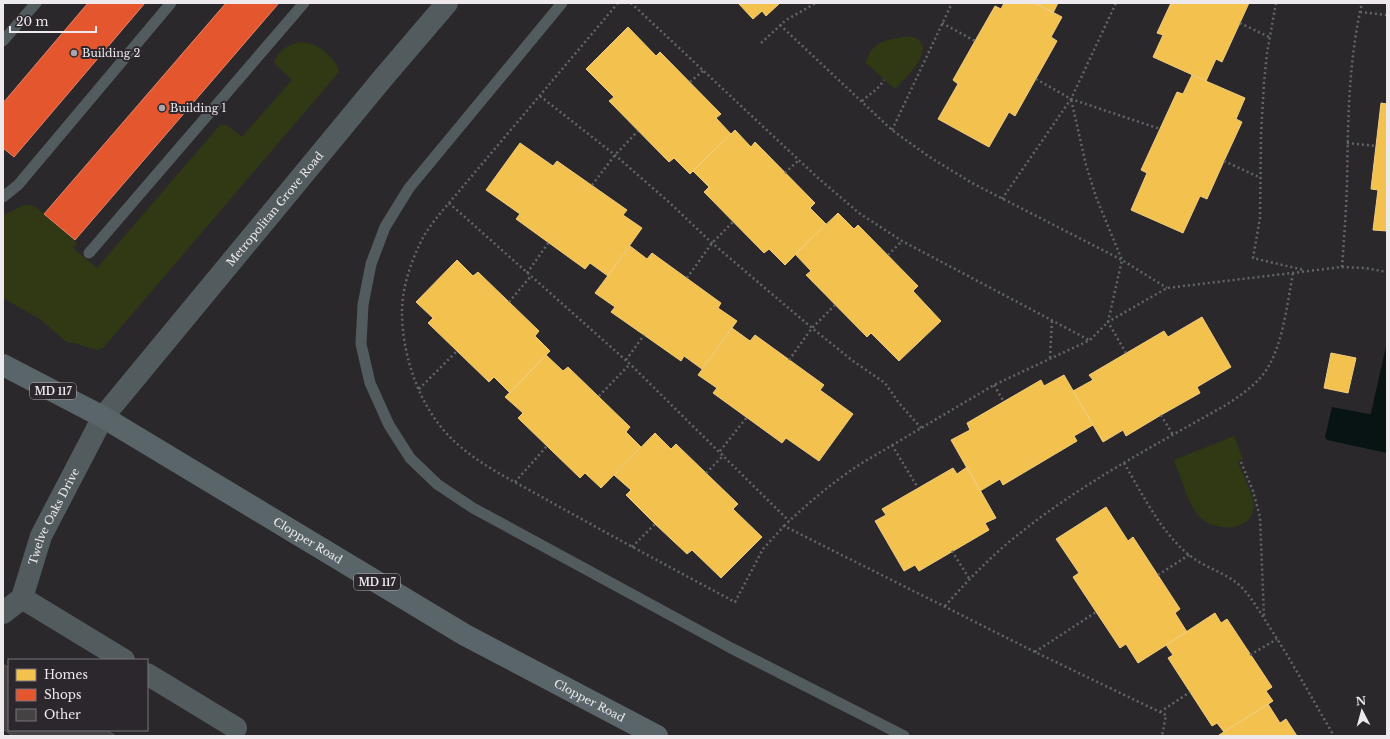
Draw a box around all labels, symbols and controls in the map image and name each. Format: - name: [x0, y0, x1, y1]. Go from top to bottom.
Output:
- scale bar: [10, 8, 96, 34]
- text: 20 m: [16, 14, 48, 29]
- place label: Building 2: [82, 46, 140, 60]
- marker: Building 2: [69, 48, 79, 58]
- place label: Building 1: [170, 101, 226, 115]
- marker: Building 1: [157, 103, 167, 113]
- street label: Metropolitan Grove Road: [223, 148, 327, 269]
- road number: MD 117: [30, 383, 76, 399]
- street label: Twelve Oaks Drive: [26, 465, 82, 567]
- street label: Clopper Road: [271, 514, 346, 567]
- road number: MD 117: [354, 574, 400, 590]
- legend: [8, 659, 148, 731]
- text: Homes: [44, 667, 88, 682]
- street label: Clopper Road: [552, 676, 628, 725]
- text: Shops: [44, 687, 81, 702]
- north arrow: [1342, 691, 1382, 731]
- text: N: [1355, 693, 1367, 709]
- text: Other: [44, 707, 81, 722]

